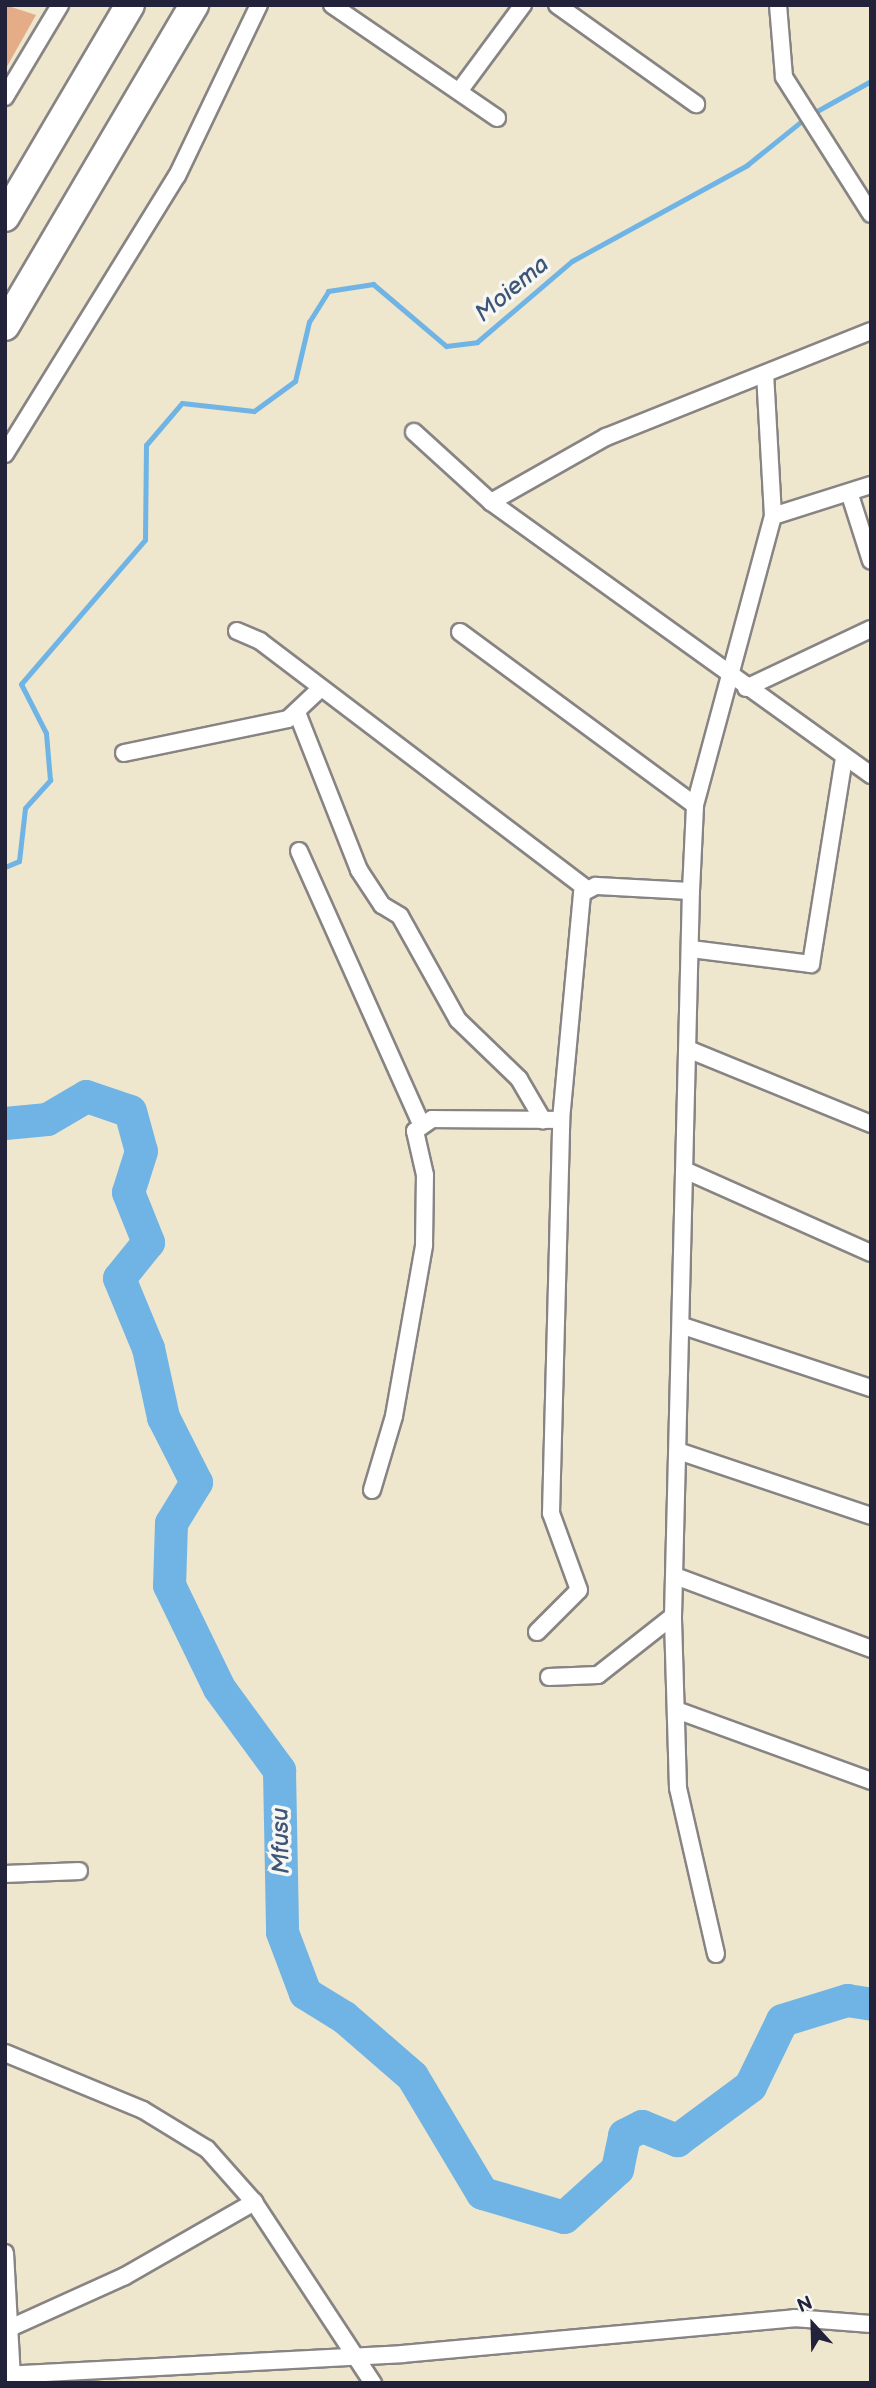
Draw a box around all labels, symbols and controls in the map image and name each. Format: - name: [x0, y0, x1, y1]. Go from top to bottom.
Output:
- water label: Moiema: [469, 250, 555, 328]
- water label: Mfusu: [266, 1808, 296, 1874]
- north arrow: [778, 2290, 848, 2360]
- text: N: [794, 2292, 816, 2318]

